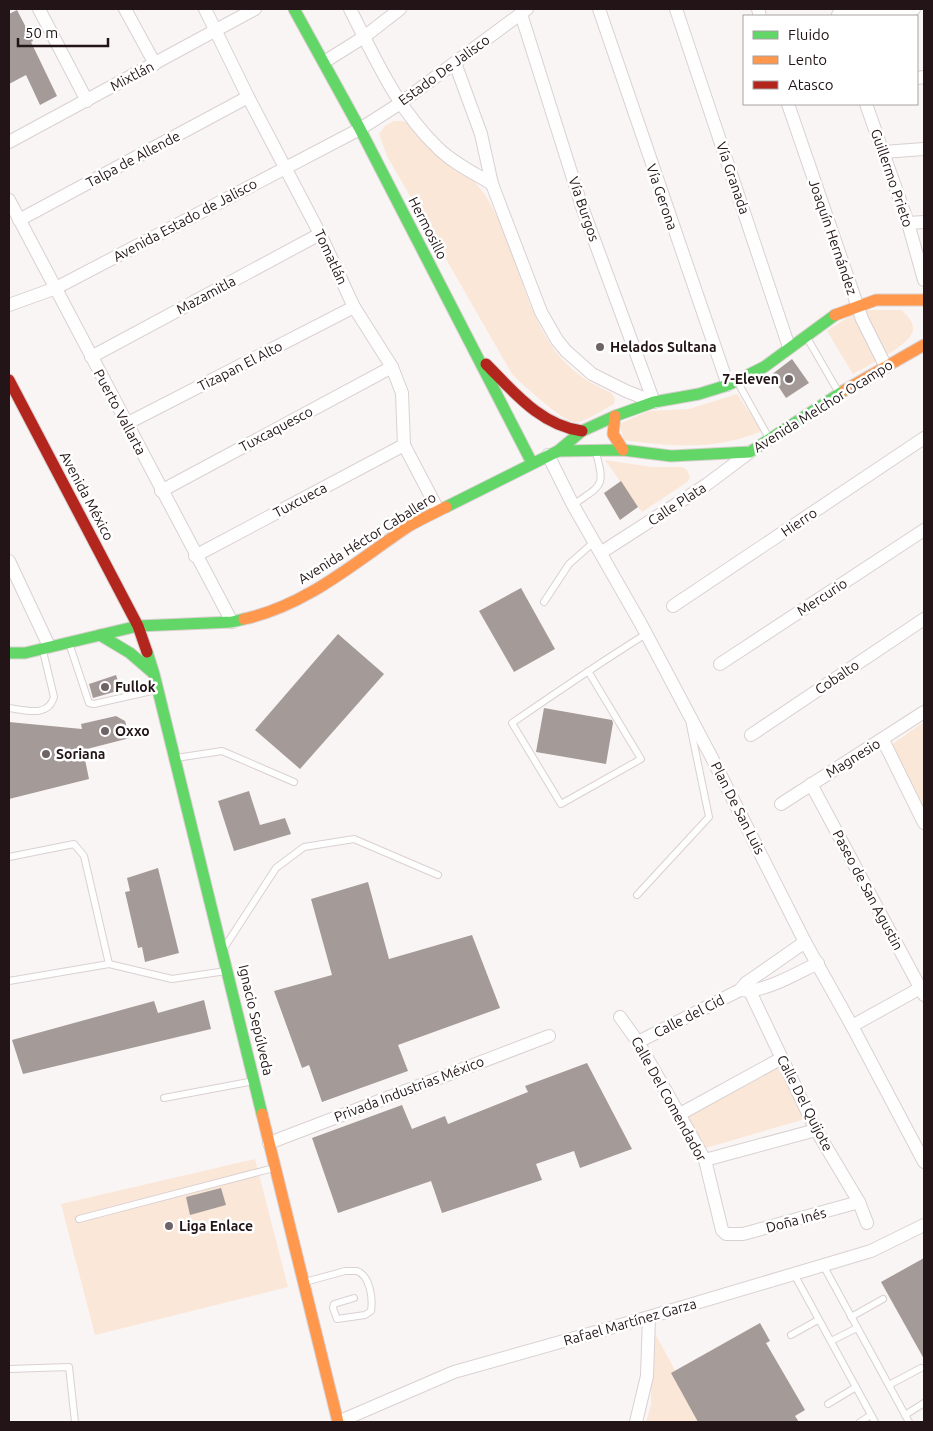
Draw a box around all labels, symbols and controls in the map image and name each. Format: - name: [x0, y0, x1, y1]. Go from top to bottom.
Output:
- scale bar: [18, 15, 108, 47]
- legend: [743, 15, 918, 105]
- text: 50 m: [25, 24, 58, 41]
- text: Fluido: [788, 26, 830, 43]
- street label: Estado De Jalisco: [395, 32, 493, 108]
- text: Lento: [788, 51, 827, 68]
- street label: Mixtlán: [107, 58, 157, 94]
- text: Atasco: [788, 76, 834, 93]
- street label: Guillermo Prieto: [868, 127, 916, 229]
- street label: Talpa de Allende: [83, 128, 183, 190]
- street label: Vía Granada: [713, 140, 753, 216]
- street label: Vía Gerona: [643, 162, 681, 232]
- street label: Vía Burgos: [565, 174, 603, 244]
- street label: Avenida Estado de Jalisco: [110, 175, 260, 265]
- street label: Joaquín Hernández: [806, 177, 860, 297]
- street label: Hermosillo: [405, 194, 451, 262]
- street label: Tomatlán: [311, 227, 351, 287]
- street label: Mazamitla: [174, 273, 238, 317]
- street label: Tizapan El Alto: [195, 338, 285, 394]
- place label: Helados Sultana: [610, 339, 717, 355]
- marker: Helados Sultana: [594, 341, 606, 353]
- street label: Avenida Melchor Ocampo: [750, 357, 896, 455]
- street label: Puerto Vallarta: [91, 366, 149, 458]
- place label: 7-Eleven: [722, 371, 779, 387]
- marker: 7-Eleven: [783, 373, 795, 385]
- street label: Tuxcaquesco: [237, 403, 315, 455]
- street label: Avenida México: [57, 449, 117, 543]
- street label: Tuxcueca: [271, 479, 329, 521]
- street label: Calle Plata: [645, 479, 709, 529]
- street label: Avenida Héctor Caballero: [295, 489, 439, 587]
- street label: Hierro: [778, 504, 820, 540]
- street label: Mercurio: [794, 575, 850, 619]
- street label: Cobalto: [812, 657, 862, 697]
- place label: Fullok: [115, 679, 156, 695]
- marker: Fullok: [99, 681, 111, 693]
- place label: Oxxo: [115, 723, 150, 739]
- marker: Oxxo: [99, 725, 111, 737]
- street label: Magnesio: [823, 735, 883, 781]
- place label: Soriana: [56, 746, 105, 762]
- marker: Soriana: [40, 748, 52, 760]
- street label: Plan De San Luis: [708, 759, 768, 857]
- street label: Paseo de San Agustin: [830, 827, 906, 953]
- street label: Ignacio Sepúlveda: [236, 963, 276, 1077]
- street label: Calle del Cid: [651, 991, 727, 1041]
- street label: Calle Del Comendador: [628, 1034, 710, 1165]
- street label: Calle Del Quijote: [774, 1052, 836, 1154]
- street label: Privada Industrias México: [332, 1053, 486, 1125]
- street label: Doña Inés: [764, 1204, 828, 1236]
- place label: Liga Enlace: [179, 1218, 253, 1234]
- marker: Liga Enlace: [163, 1220, 175, 1232]
- street label: Rafael Martínez Garza: [562, 1295, 698, 1349]

